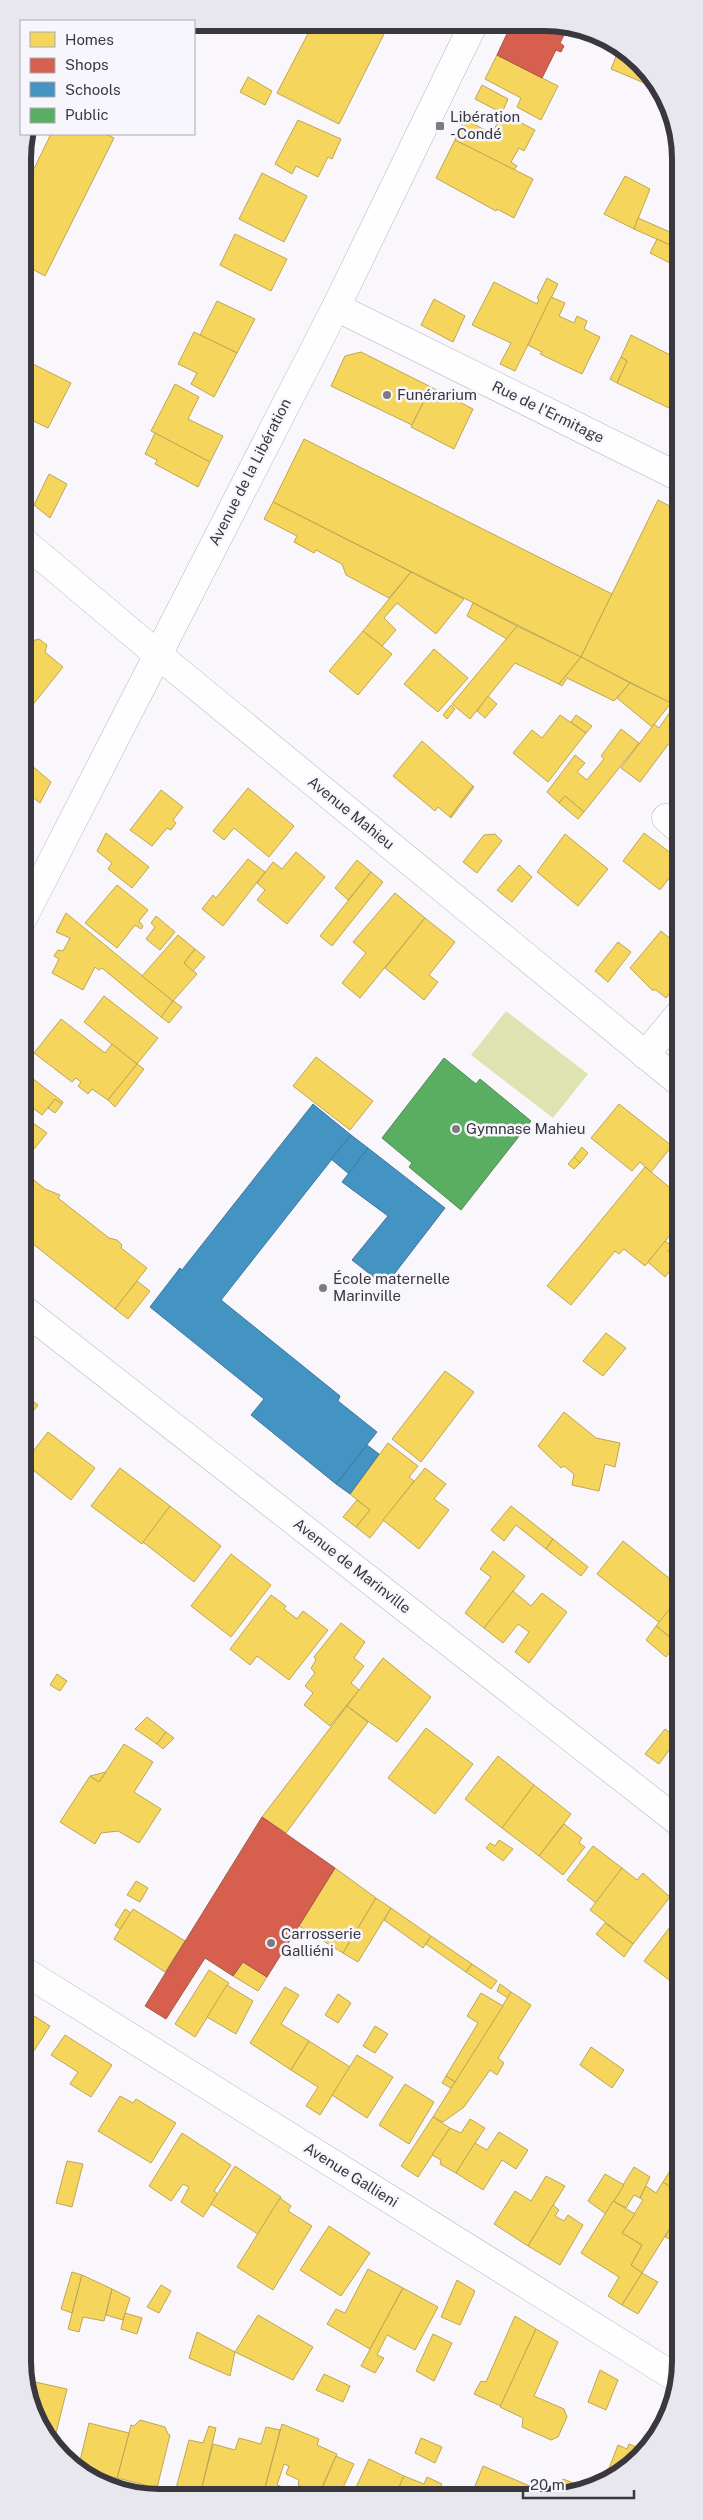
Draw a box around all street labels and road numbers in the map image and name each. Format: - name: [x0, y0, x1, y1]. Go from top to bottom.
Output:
- street label: Rue de l'Ermitage: [489, 377, 607, 446]
- street label: Avenue de la Libération: [205, 396, 294, 548]
- street label: Avenue Mahieu: [305, 773, 398, 853]
- street label: Avenue de Marinville: [290, 1515, 414, 1617]
- street label: Avenue Gallieni: [301, 2139, 401, 2210]

